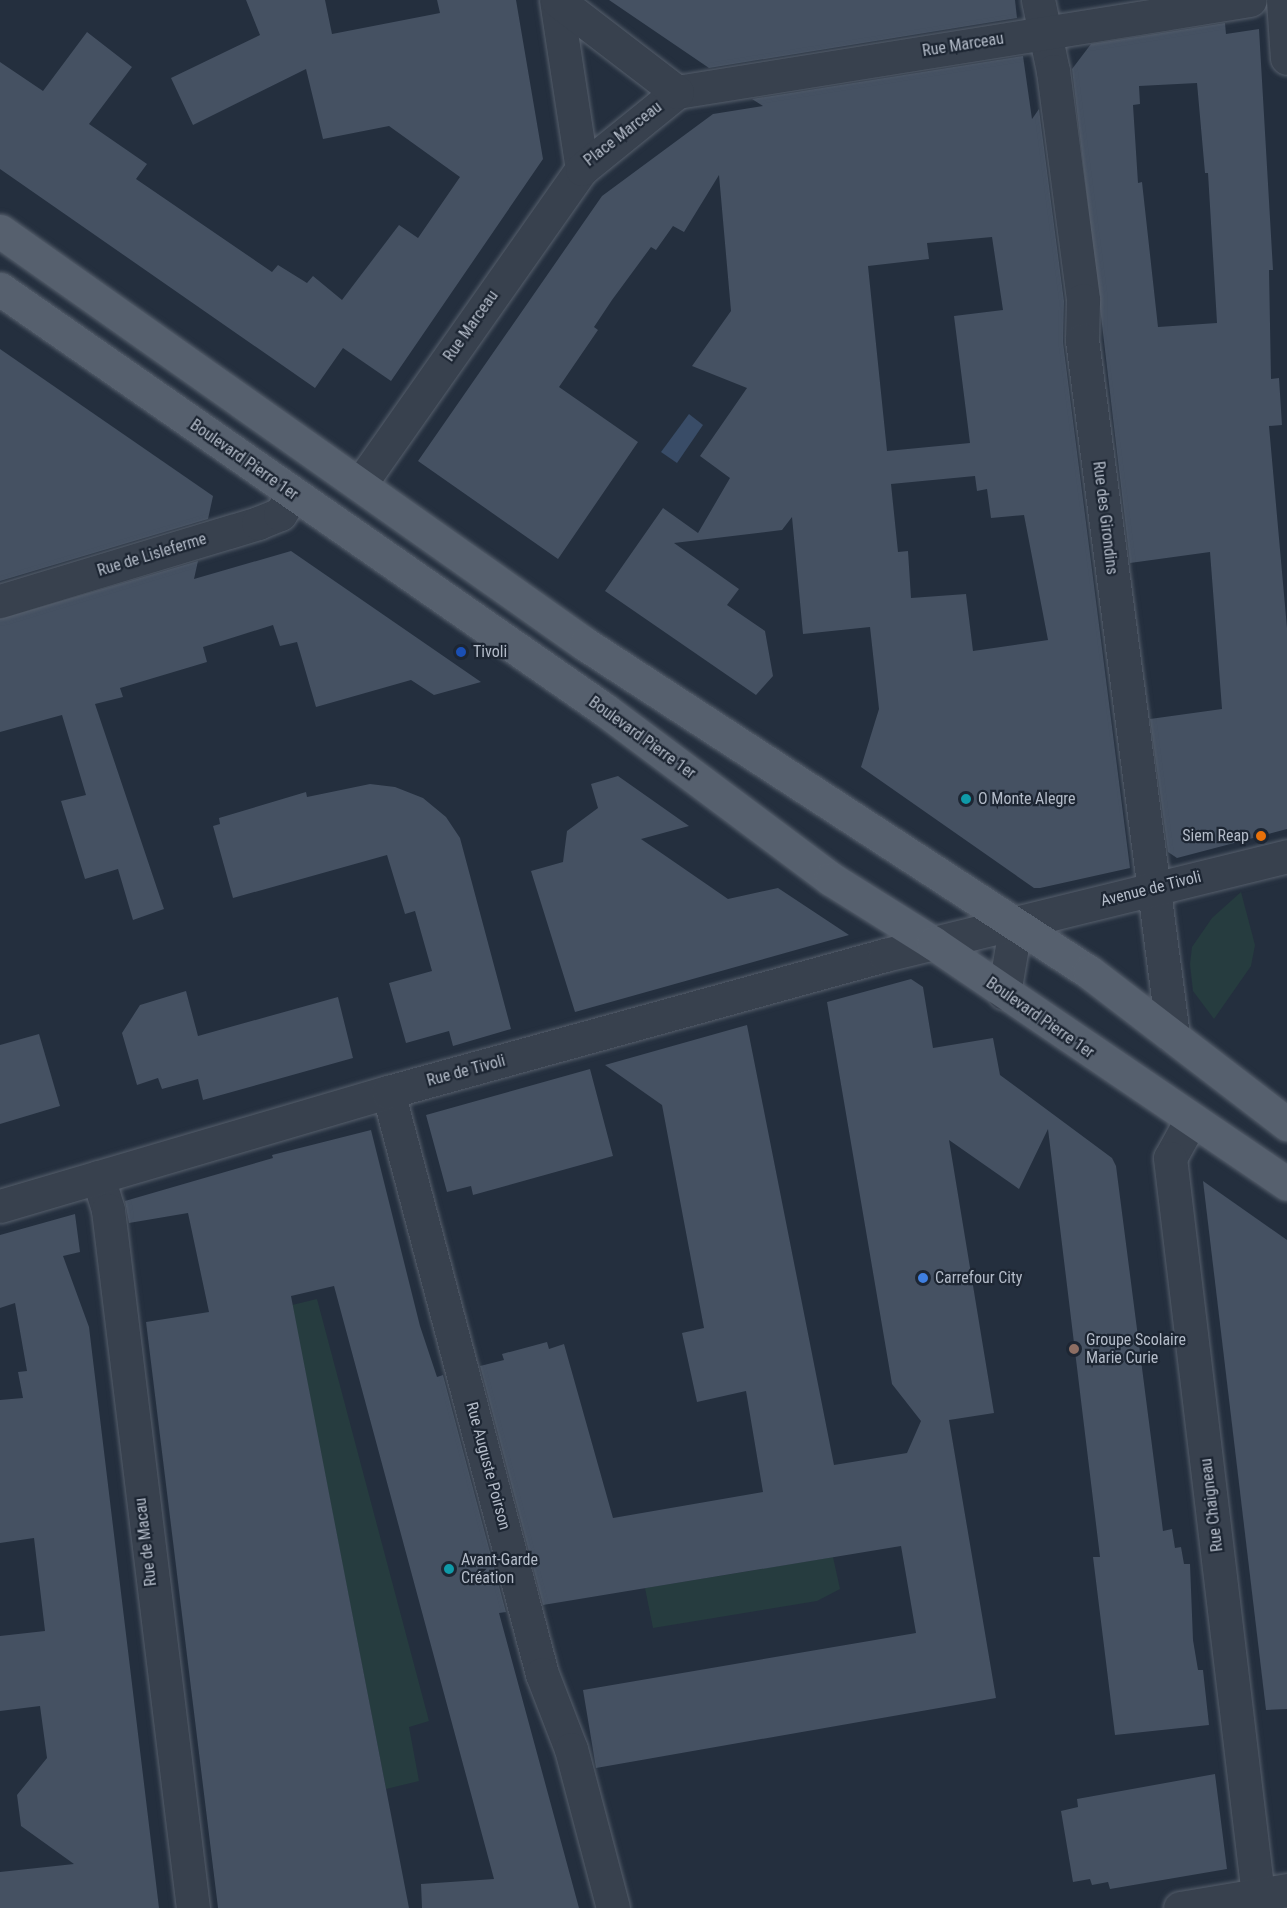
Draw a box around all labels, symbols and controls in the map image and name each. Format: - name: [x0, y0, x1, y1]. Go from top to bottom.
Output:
- street label: Rue Marceau: [921, 29, 1005, 61]
- street label: Place Marceau: [580, 98, 666, 170]
- street label: Rue Marceau: [440, 287, 502, 365]
- street label: Boulevard Pierre 1er: [186, 416, 302, 504]
- street label: Rue des Girondins: [1089, 460, 1121, 576]
- street label: Rue de Lisleferme: [95, 529, 209, 581]
- place label: Tivoli: [473, 642, 507, 662]
- marker: Tivoli: [454, 645, 468, 659]
- street label: Boulevard Pierre 1er: [585, 693, 699, 783]
- place label: O Monte Alegre: [978, 789, 1076, 809]
- marker: O Monte Alegre: [959, 792, 973, 806]
- place label: Siem Reap: [1182, 826, 1249, 846]
- marker: Siem Reap: [1254, 829, 1268, 843]
- street label: Avenue de Tivoli: [1099, 867, 1203, 911]
- street label: Boulevard Pierre 1er: [982, 974, 1098, 1062]
- street label: Rue de Tivoli: [425, 1051, 507, 1091]
- place label: Carrefour City: [935, 1268, 1022, 1288]
- marker: Carrefour City: [916, 1271, 930, 1285]
- place label: Groupe Scolaire Marie Curie: [1086, 1330, 1186, 1368]
- marker: Groupe Scolaire Marie Curie: [1067, 1342, 1081, 1356]
- street label: Rue Auguste Poirson: [462, 1400, 514, 1532]
- street label: Rue Chaigneau: [1197, 1457, 1227, 1553]
- street label: Rue de Macau: [131, 1497, 161, 1587]
- place label: Avant-Garde Création: [461, 1550, 538, 1588]
- marker: Avant-Garde Création: [442, 1562, 456, 1576]

